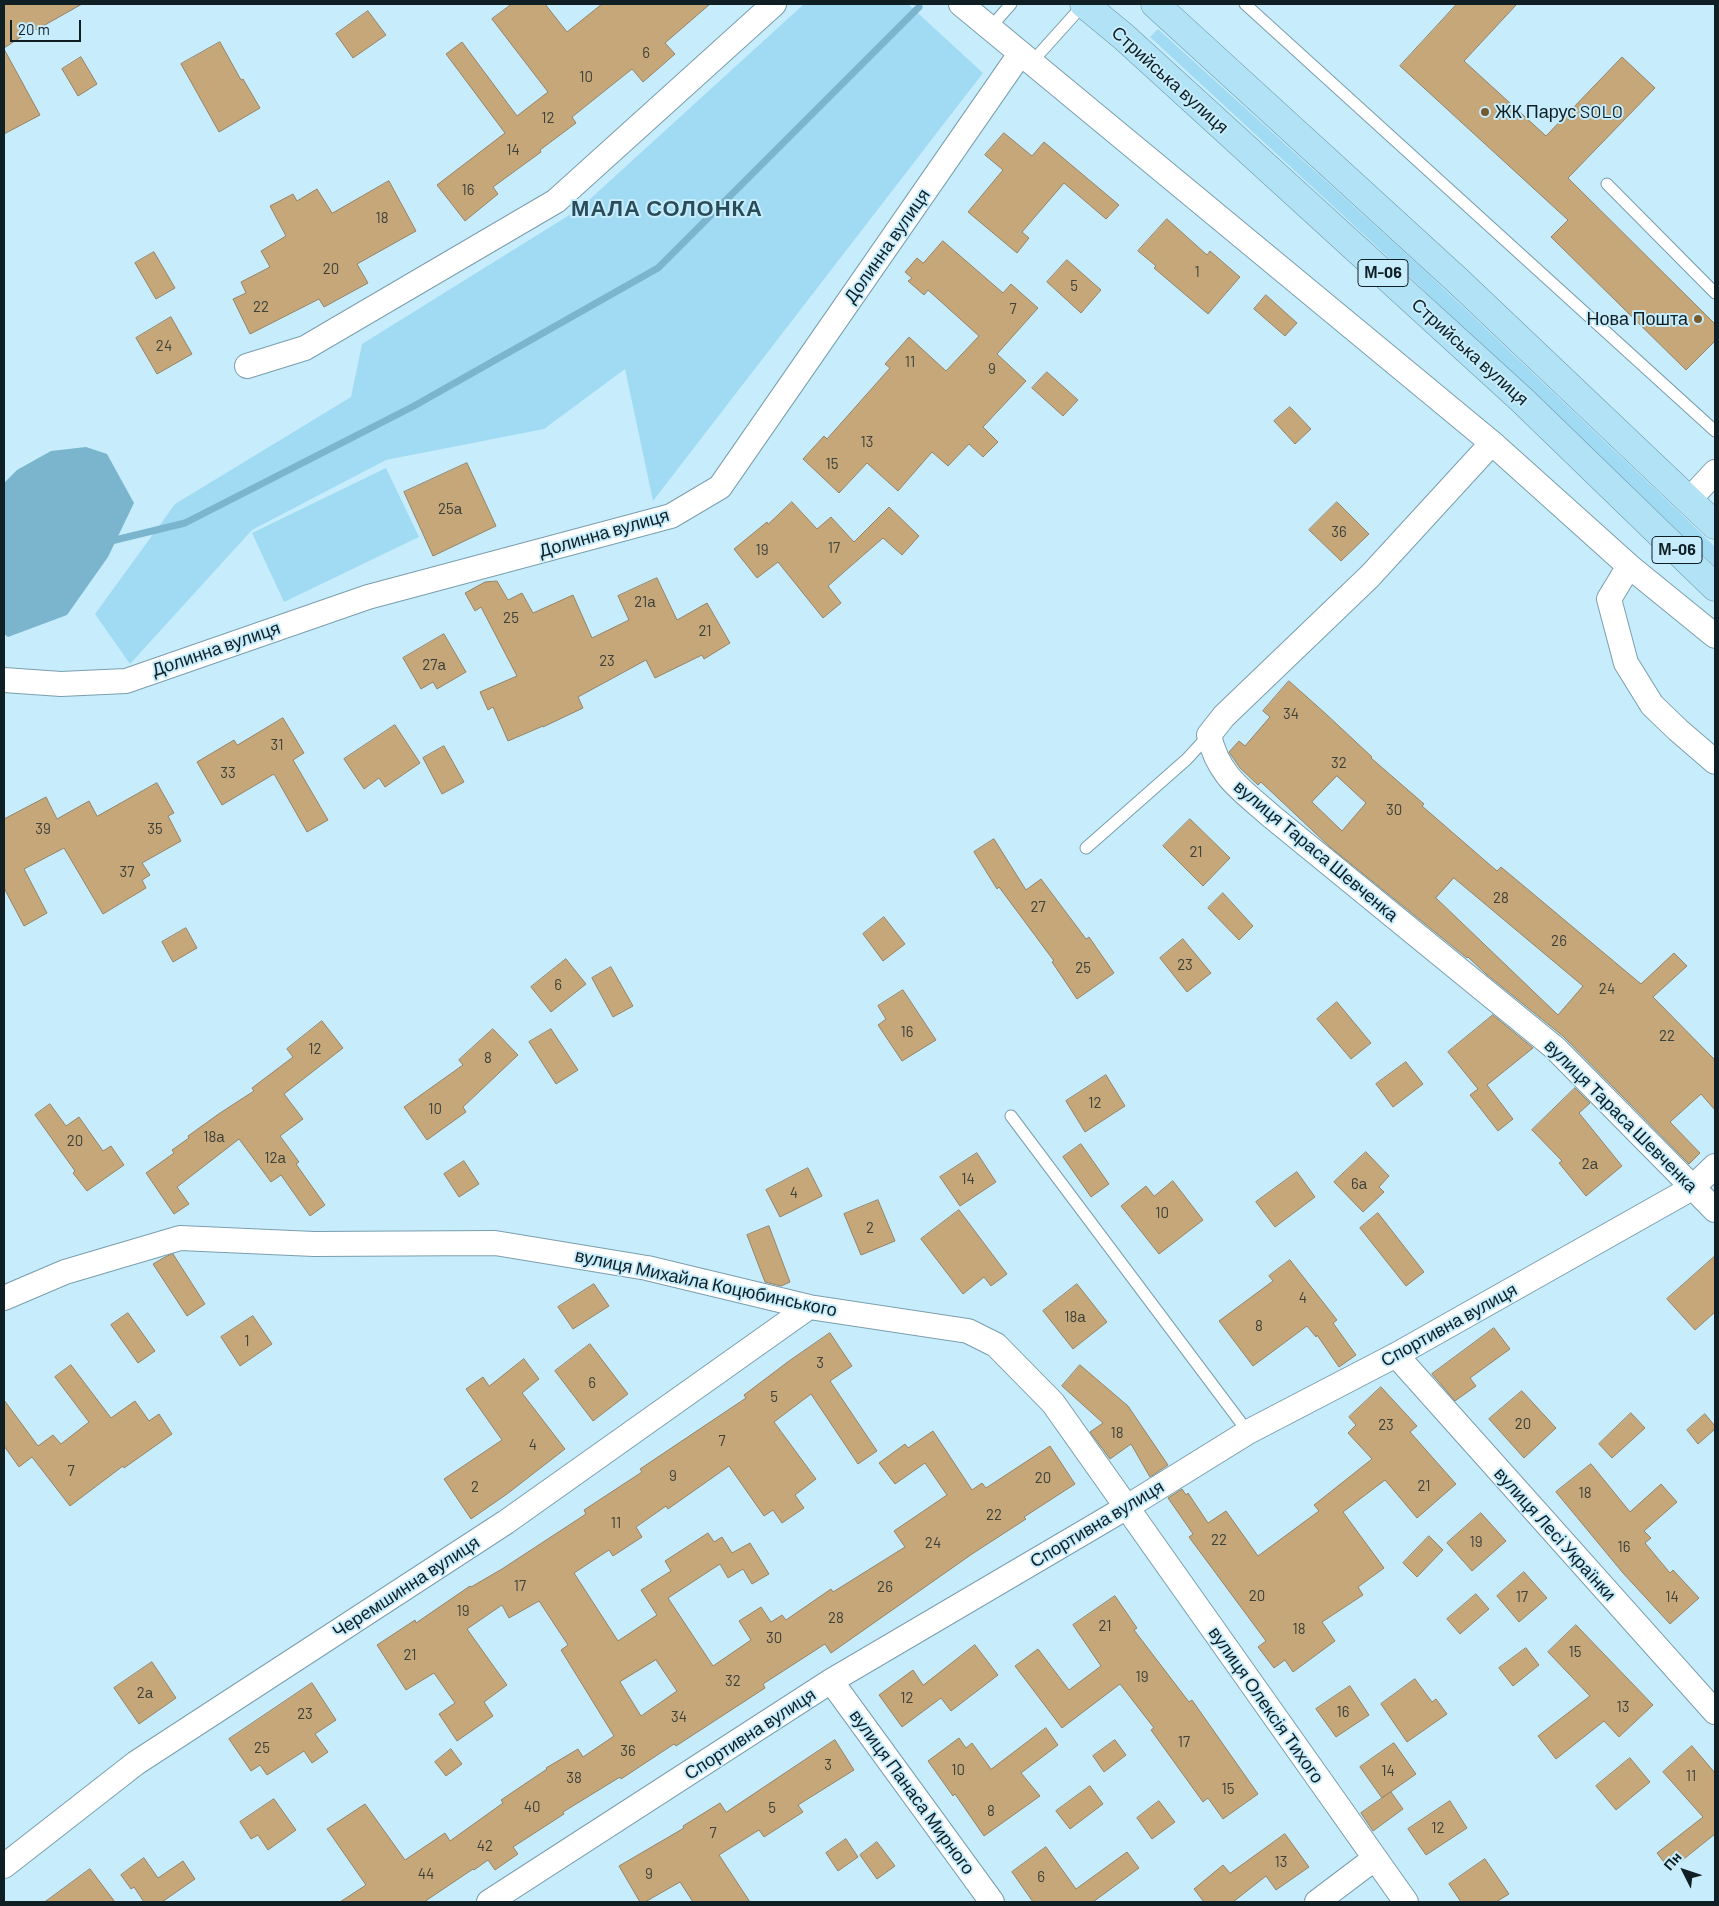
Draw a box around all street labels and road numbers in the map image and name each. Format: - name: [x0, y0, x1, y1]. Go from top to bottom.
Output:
- street label: Стрийська вулиця: [1107, 22, 1233, 138]
- street label: Долинна вулиця: [840, 185, 934, 307]
- road number: М-06: [1358, 260, 1408, 286]
- street label: Стрийська вулиця: [1407, 294, 1533, 410]
- street label: Долинна вулиця: [536, 504, 672, 562]
- road number: М-06: [1652, 536, 1702, 564]
- street label: Долинна вулиця: [149, 617, 283, 681]
- street label: вулиця Тараса Шевченка: [1230, 776, 1402, 926]
- street label: вулиця Тараса Шевченка: [1540, 1035, 1702, 1197]
- street label: вулиця Михайла Коцюбинського: [573, 1245, 839, 1321]
- street label: Спортивна вулиця: [1377, 1279, 1521, 1371]
- street label: вулиця Лесі Українки: [1489, 1463, 1621, 1605]
- street label: Спортивна вулиця: [1026, 1476, 1168, 1572]
- street label: Черемшинна вулиця: [329, 1531, 483, 1643]
- street label: вулиця Олексія Тихого: [1204, 1623, 1328, 1787]
- street label: Спортивна вулиця: [680, 1684, 820, 1784]
- street label: вулиця Панаса Мирного: [845, 1705, 979, 1879]

